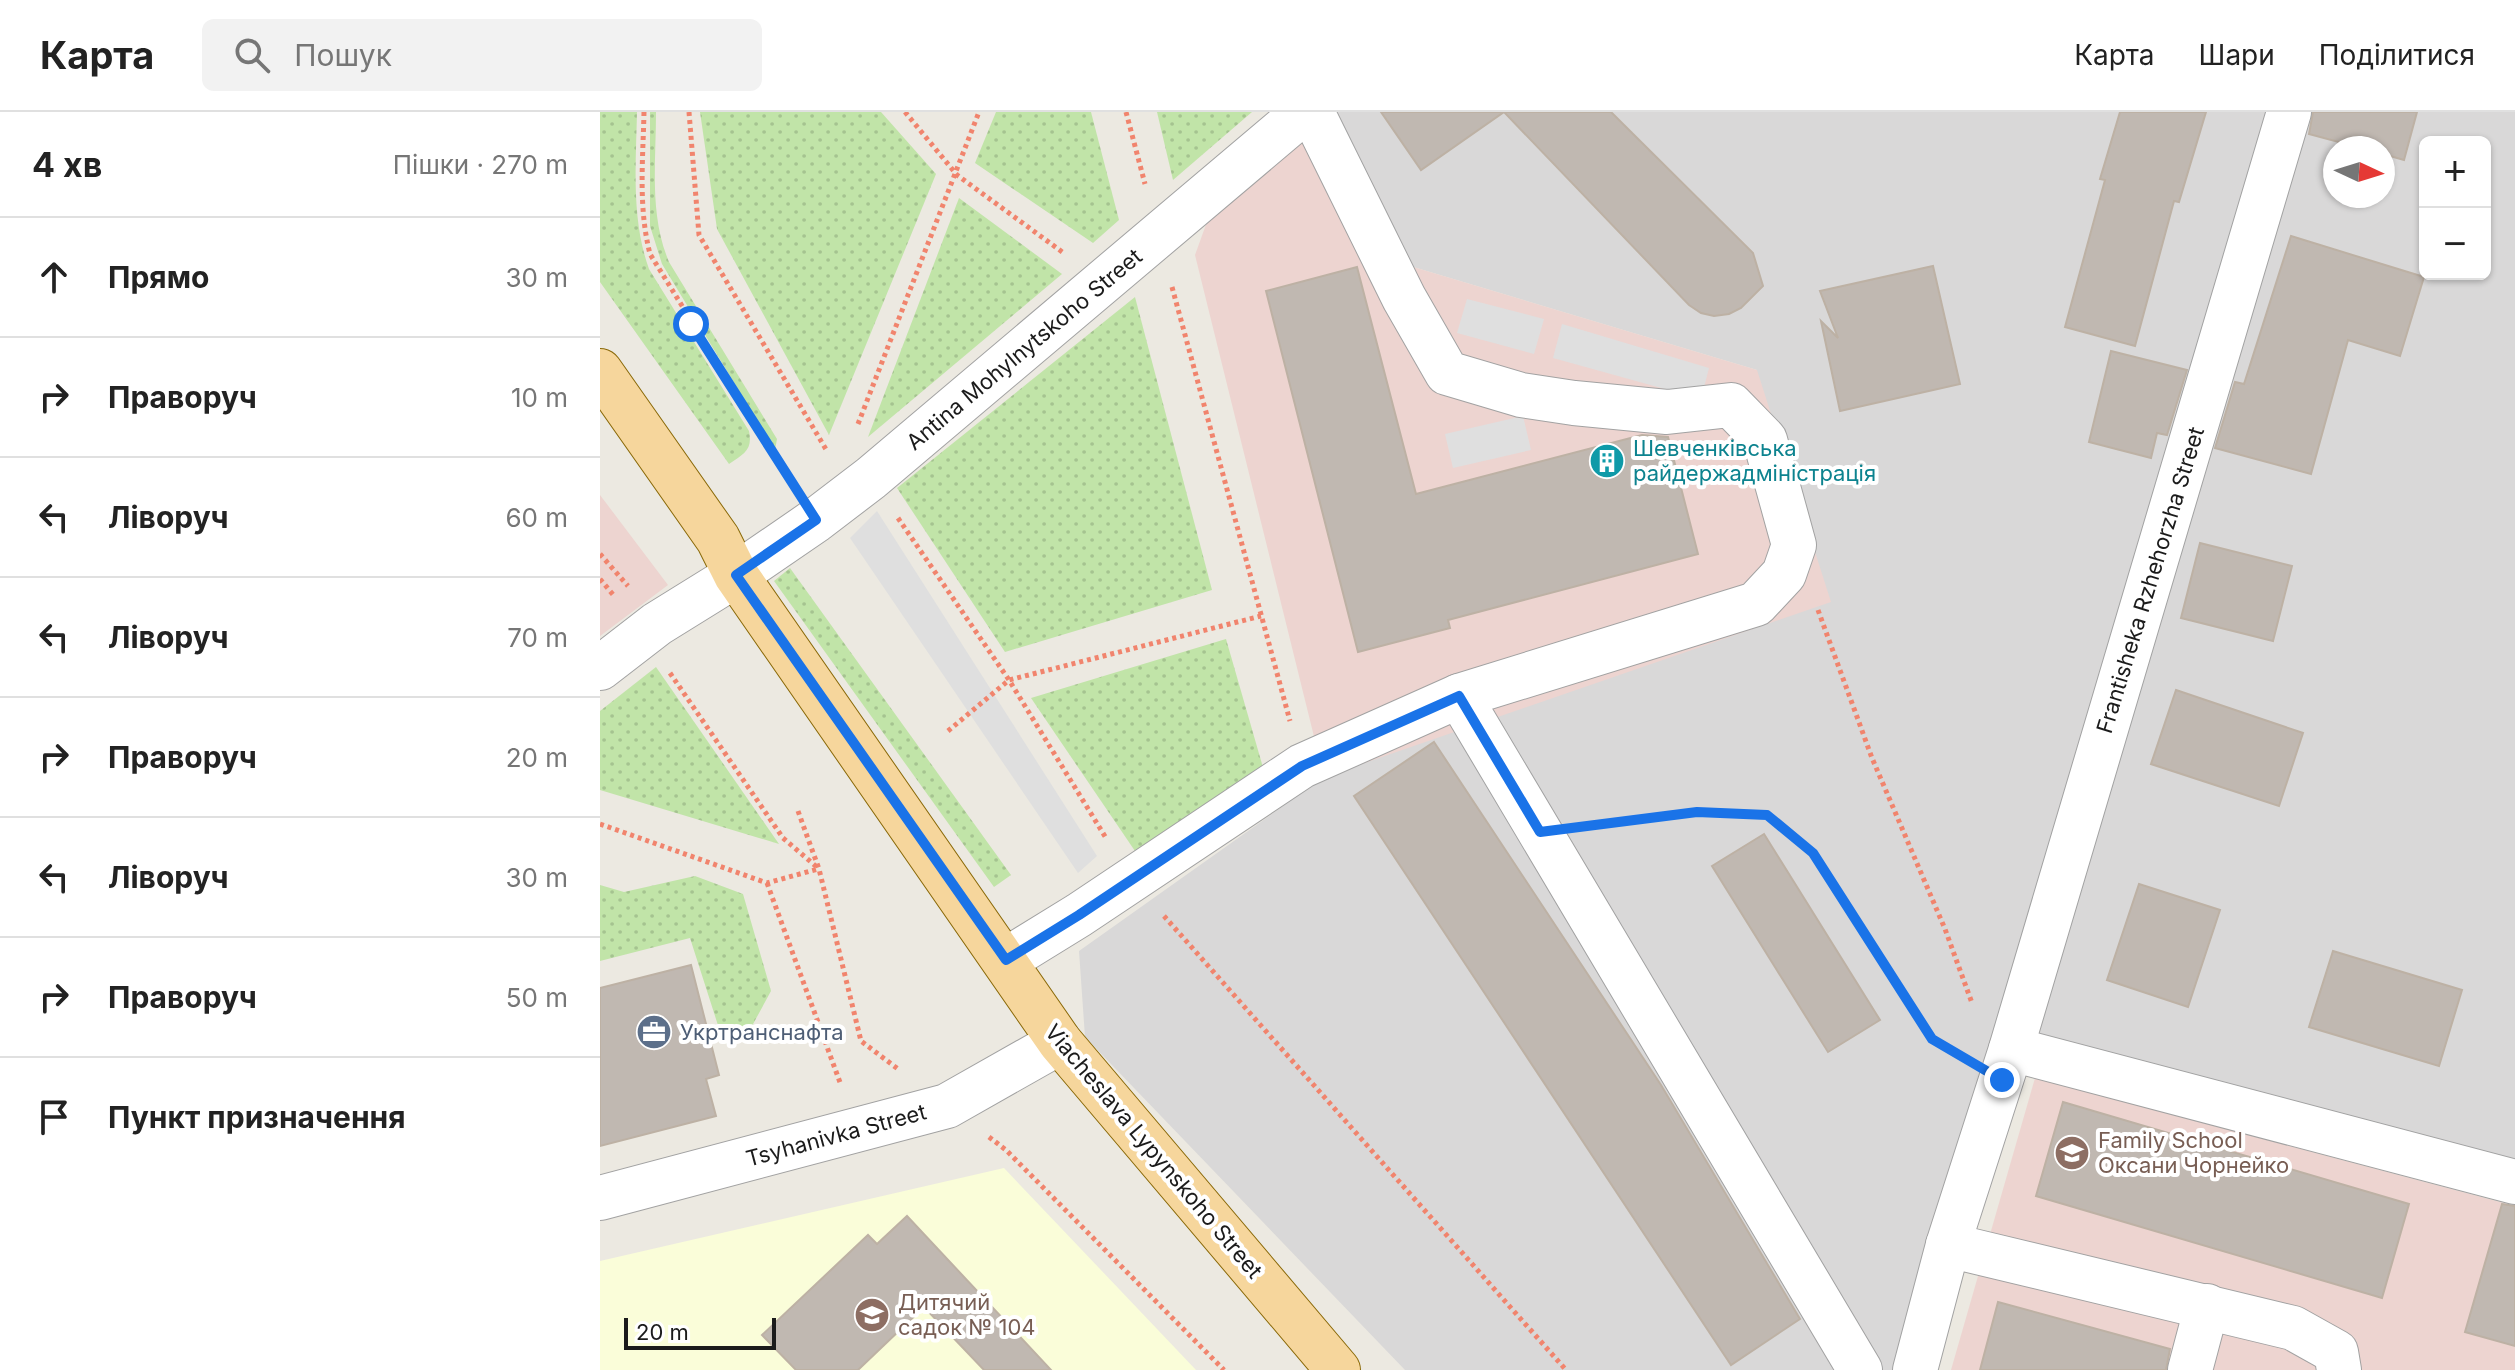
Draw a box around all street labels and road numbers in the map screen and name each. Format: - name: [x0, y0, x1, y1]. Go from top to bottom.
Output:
- street label: Antina Mohylnytskoho Street: [901, 243, 1147, 455]
- street label: Frantisheka Rzhehorzha Street: [2091, 424, 2209, 736]
- street label: Viacheslava Lypynskoho Street: [1040, 1019, 1268, 1283]
- street label: Tsyhanivka Street: [743, 1098, 929, 1172]

